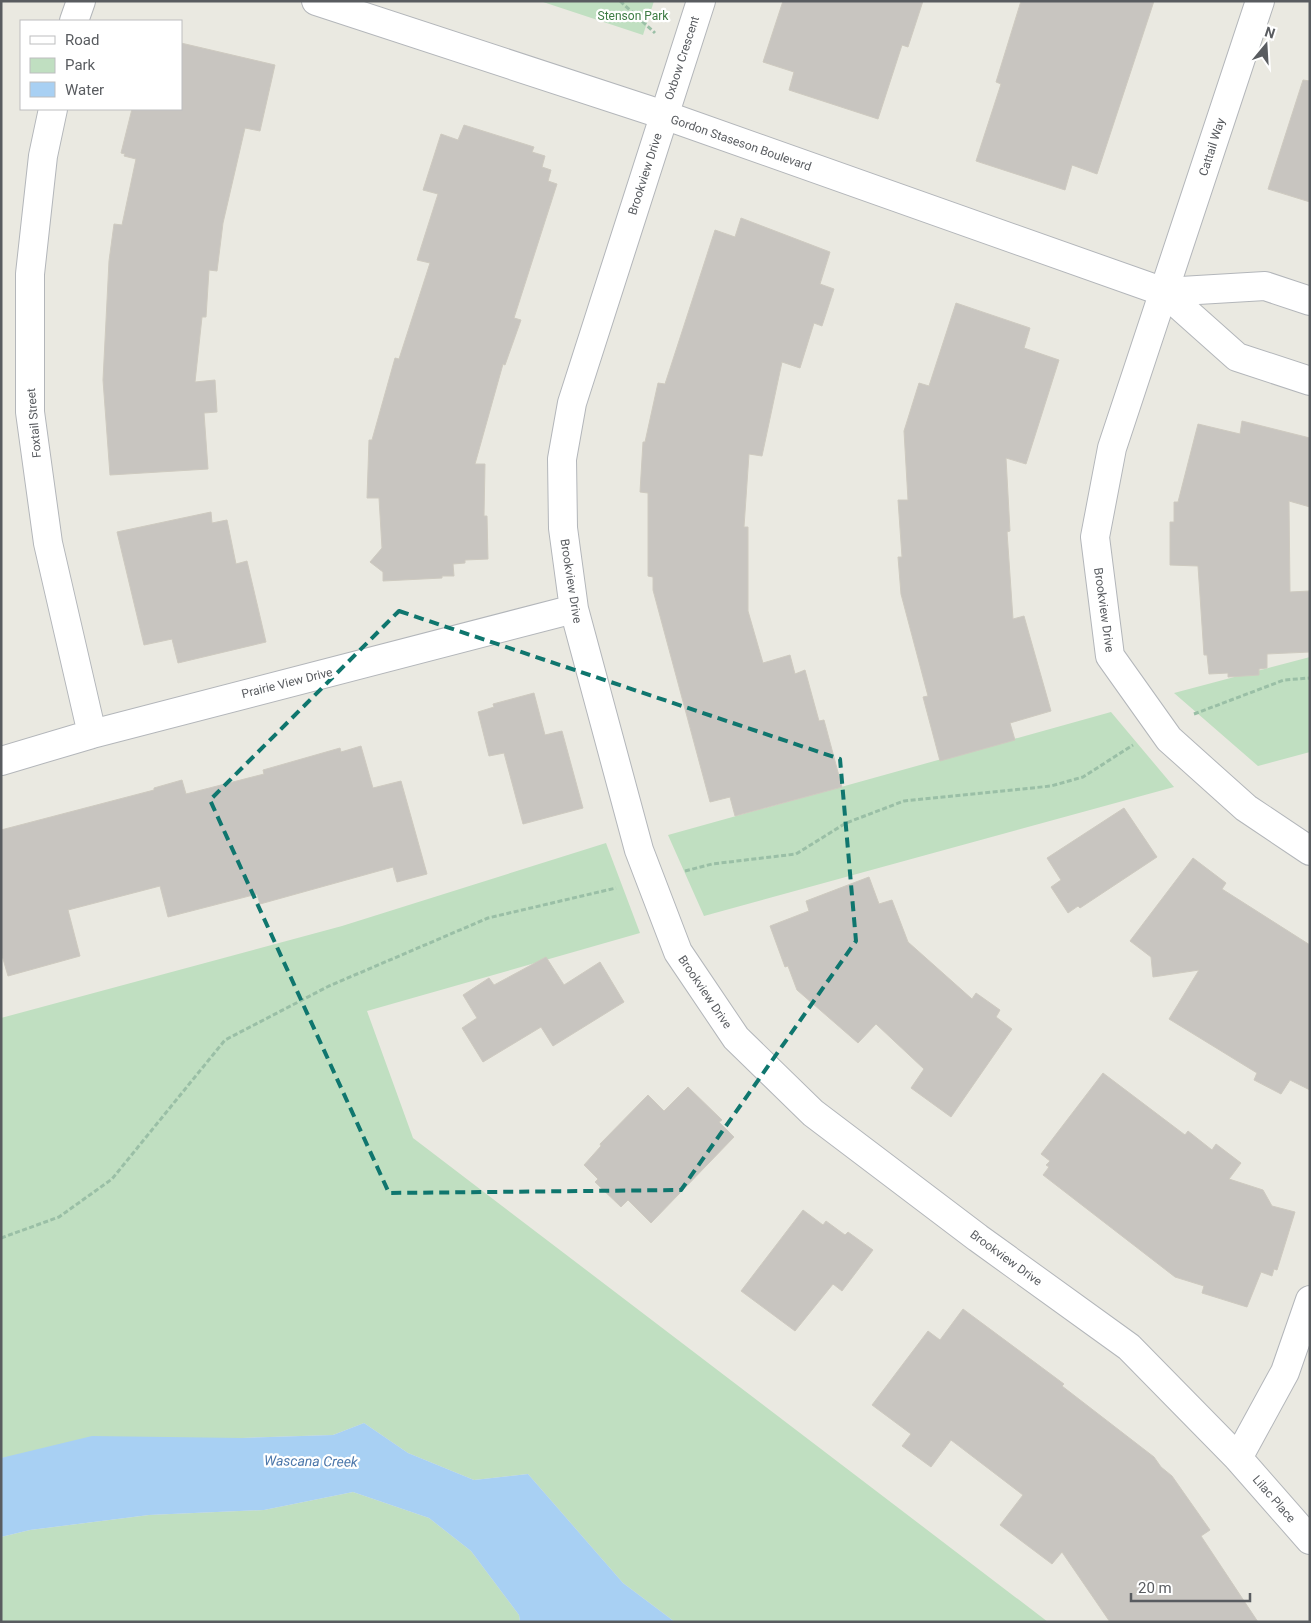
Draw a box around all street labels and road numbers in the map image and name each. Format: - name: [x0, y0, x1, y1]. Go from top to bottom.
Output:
- street label: Oxbow Crescent: [662, 14, 702, 102]
- street label: Gordon Staseson Boulevard: [669, 112, 813, 174]
- street label: Cattail Way: [1196, 116, 1228, 178]
- street label: Brookview Drive: [625, 131, 665, 217]
- street label: Foxtail Street: [24, 387, 44, 459]
- street label: Brookview Drive: [557, 538, 585, 624]
- street label: Brookview Drive: [1091, 567, 1117, 653]
- street label: Prairie View Drive: [240, 665, 334, 701]
- street label: Brookview Drive: [675, 953, 735, 1031]
- street label: Brookview Drive: [967, 1227, 1045, 1289]
- street label: Lilac Place: [1250, 1473, 1298, 1525]

